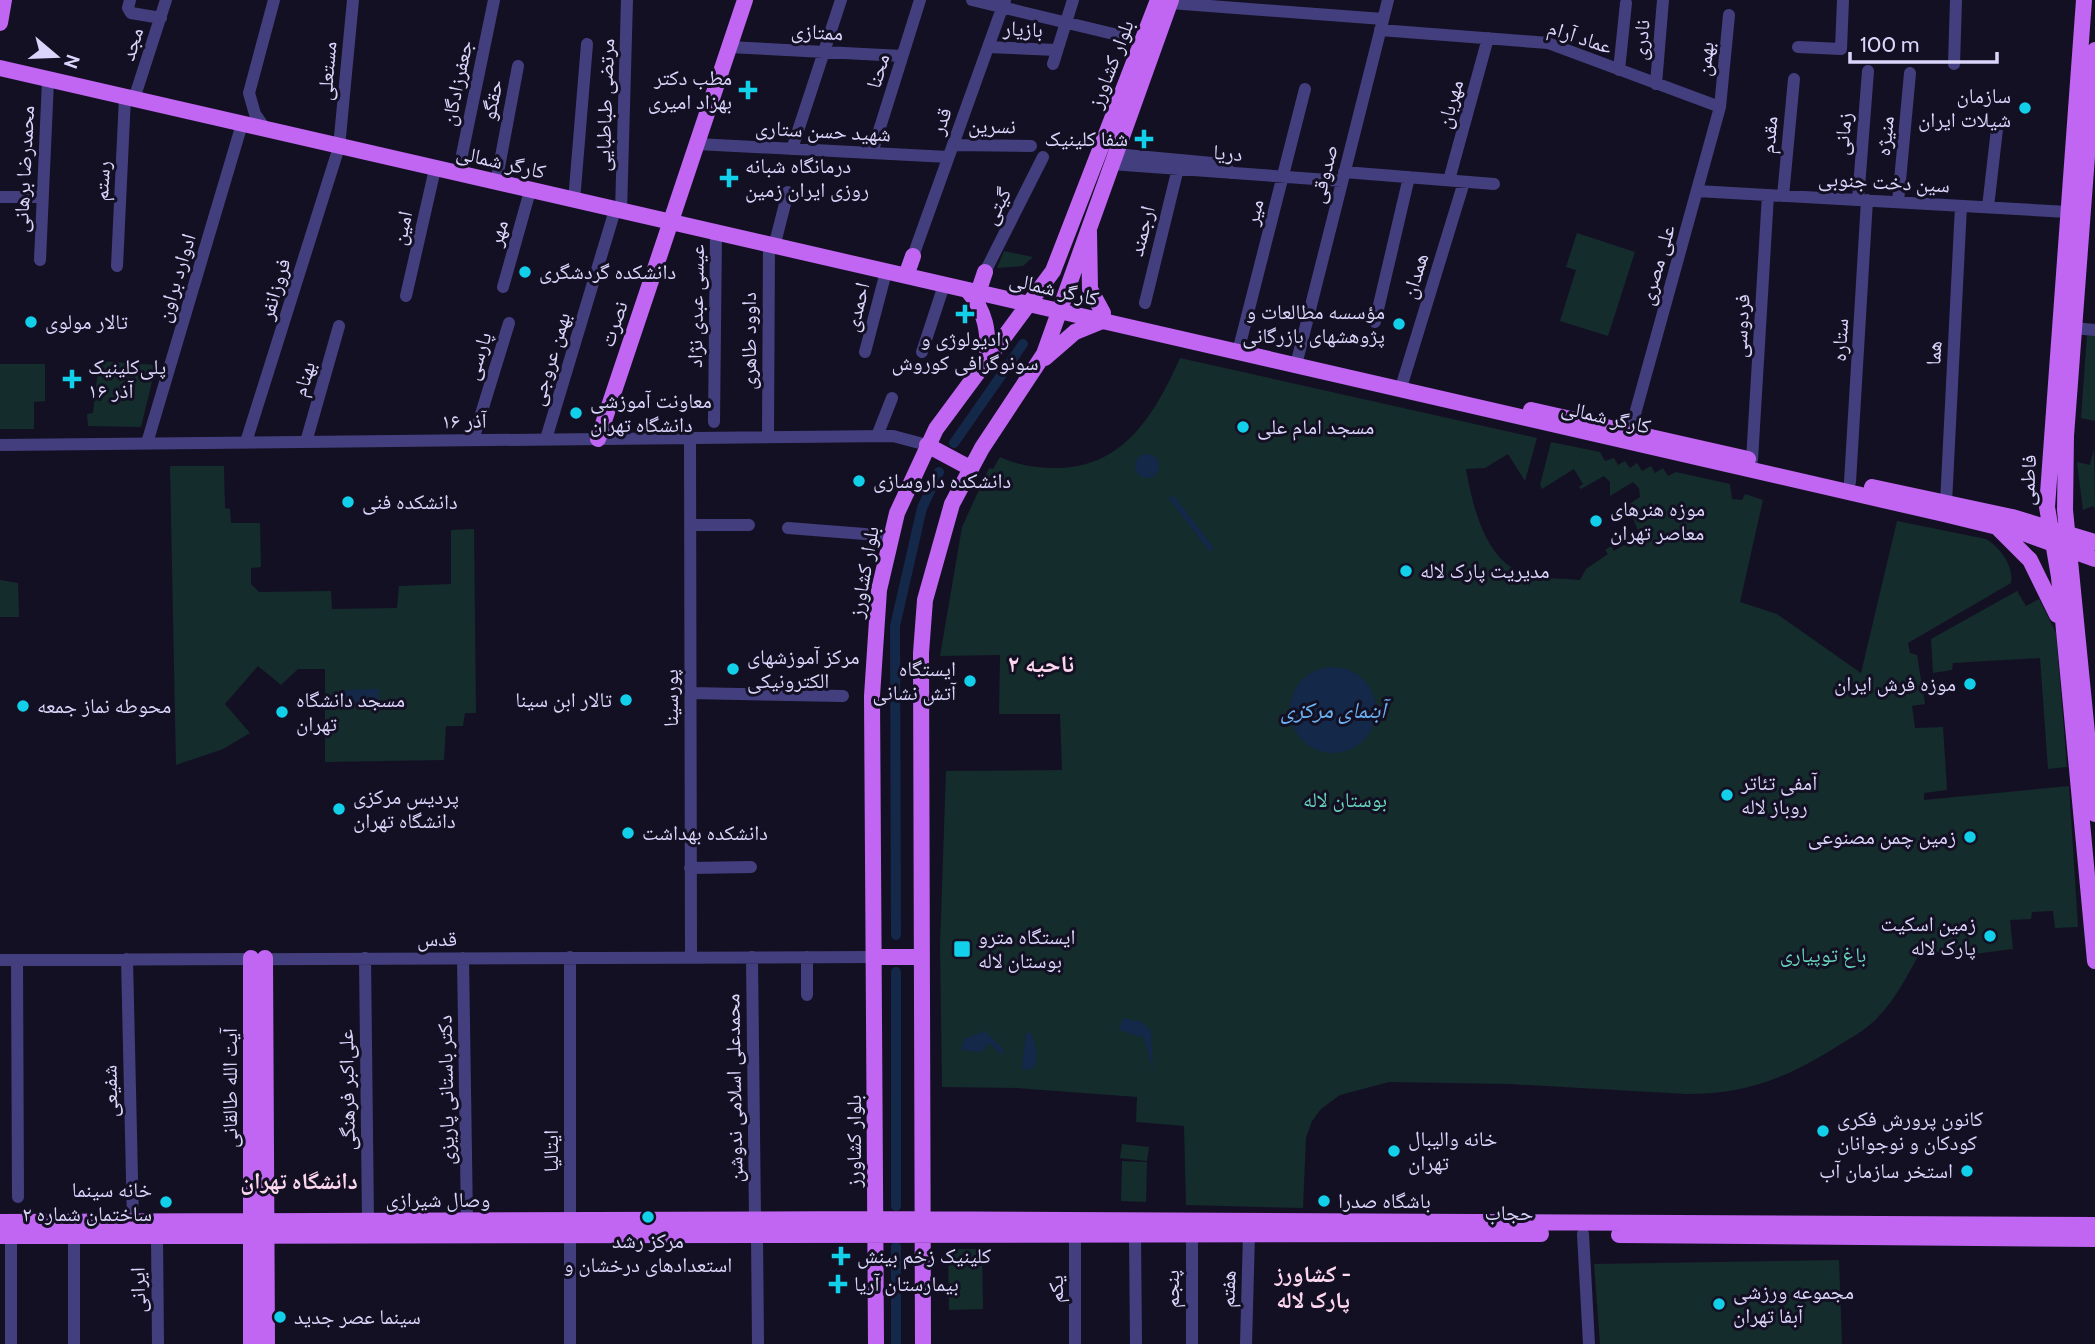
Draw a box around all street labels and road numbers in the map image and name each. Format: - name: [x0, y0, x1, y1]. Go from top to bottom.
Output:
- street label: عماد آرام: [1544, 14, 1616, 61]
- street label: بازیار: [1001, 15, 1044, 42]
- street label: بلوار کشاورز: [1082, 16, 1139, 112]
- street label: ممتازی: [790, 18, 844, 45]
- street label: نادری: [1626, 19, 1655, 61]
- street label: مجد: [114, 24, 149, 64]
- street label: جعفرزادگان: [435, 38, 478, 128]
- street label: مرتضی طباطبایی: [590, 38, 620, 172]
- street label: مستعلی: [311, 40, 343, 102]
- street label: بهمن: [1690, 40, 1720, 78]
- street label: محنا: [860, 50, 895, 91]
- street label: حقگو: [475, 77, 508, 122]
- street label: مهربان: [1431, 77, 1468, 131]
- street label: قدر: [924, 104, 957, 139]
- street label: محمدرضا برهانی: [8, 105, 40, 233]
- street label: زمانی: [1828, 111, 1858, 157]
- street label: نسرین: [968, 113, 1016, 139]
- street label: شهید حسن ستاری: [754, 114, 892, 148]
- street label: مقدم: [1754, 115, 1785, 155]
- street label: منیژه: [1870, 115, 1899, 157]
- street label: کارگر شمالی: [454, 139, 548, 185]
- street label: دریا: [1212, 139, 1244, 166]
- street label: صدوقی: [1304, 142, 1344, 206]
- street label: رستم: [88, 160, 117, 202]
- street label: سین دخت جنوبی: [1817, 166, 1951, 198]
- street label: گیتی: [977, 183, 1017, 229]
- street label: میر: [1238, 196, 1269, 228]
- street label: ارجمند: [1123, 203, 1160, 259]
- street label: امین: [385, 208, 419, 248]
- street label: مهر: [482, 217, 513, 250]
- street label: علی مصری: [1633, 221, 1681, 308]
- street label: ادوارد براون: [150, 230, 201, 325]
- street label: عیسی عبدی نژاد: [682, 244, 710, 368]
- street label: همدان: [1396, 250, 1433, 302]
- street label: فروزانفر: [253, 255, 296, 323]
- street label: کارگر شمالی: [1007, 266, 1101, 312]
- street label: احمدی: [838, 280, 875, 334]
- street label: داوود طاهری: [736, 292, 761, 390]
- street label: فردوسی: [1726, 293, 1756, 359]
- street label: نصرت: [594, 298, 633, 350]
- street label: بهمن عروجی: [524, 309, 576, 409]
- street label: ستاره: [1826, 318, 1853, 362]
- street label: پارسی: [458, 329, 498, 383]
- street label: هما: [1920, 340, 1947, 366]
- street label: بهنام: [287, 358, 322, 400]
- street label: کارگر شمالی: [1559, 394, 1653, 440]
- street label: ۱۶ آذر: [441, 408, 488, 433]
- street label: فاطمی: [2014, 454, 2042, 506]
- street label: بلوار کشاورز: [843, 524, 884, 621]
- street label: پورسینا: [658, 669, 683, 727]
- street label: قدس: [417, 926, 457, 952]
- street label: محمدعلی اسلامی ندوشن: [719, 993, 749, 1183]
- street label: دکتر باستانی پاریزی: [432, 1015, 460, 1165]
- street label: آیت الله طالقانی: [217, 1027, 243, 1148]
- street label: علی‌اکبر فرهنگی: [333, 1029, 361, 1151]
- street label: شفیعی: [97, 1064, 123, 1118]
- street label: بلوار کشاورز: [841, 1095, 866, 1188]
- street label: ایتالیا: [538, 1130, 563, 1172]
- street label: وصال شیرازی: [386, 1187, 490, 1212]
- street label: حجاب: [1485, 1200, 1533, 1225]
- street label: ایرانی: [125, 1267, 151, 1313]
- street label: پنجم: [1159, 1270, 1186, 1308]
- street label: هفتم: [1214, 1270, 1243, 1308]
- street label: یکم: [1043, 1275, 1070, 1303]

